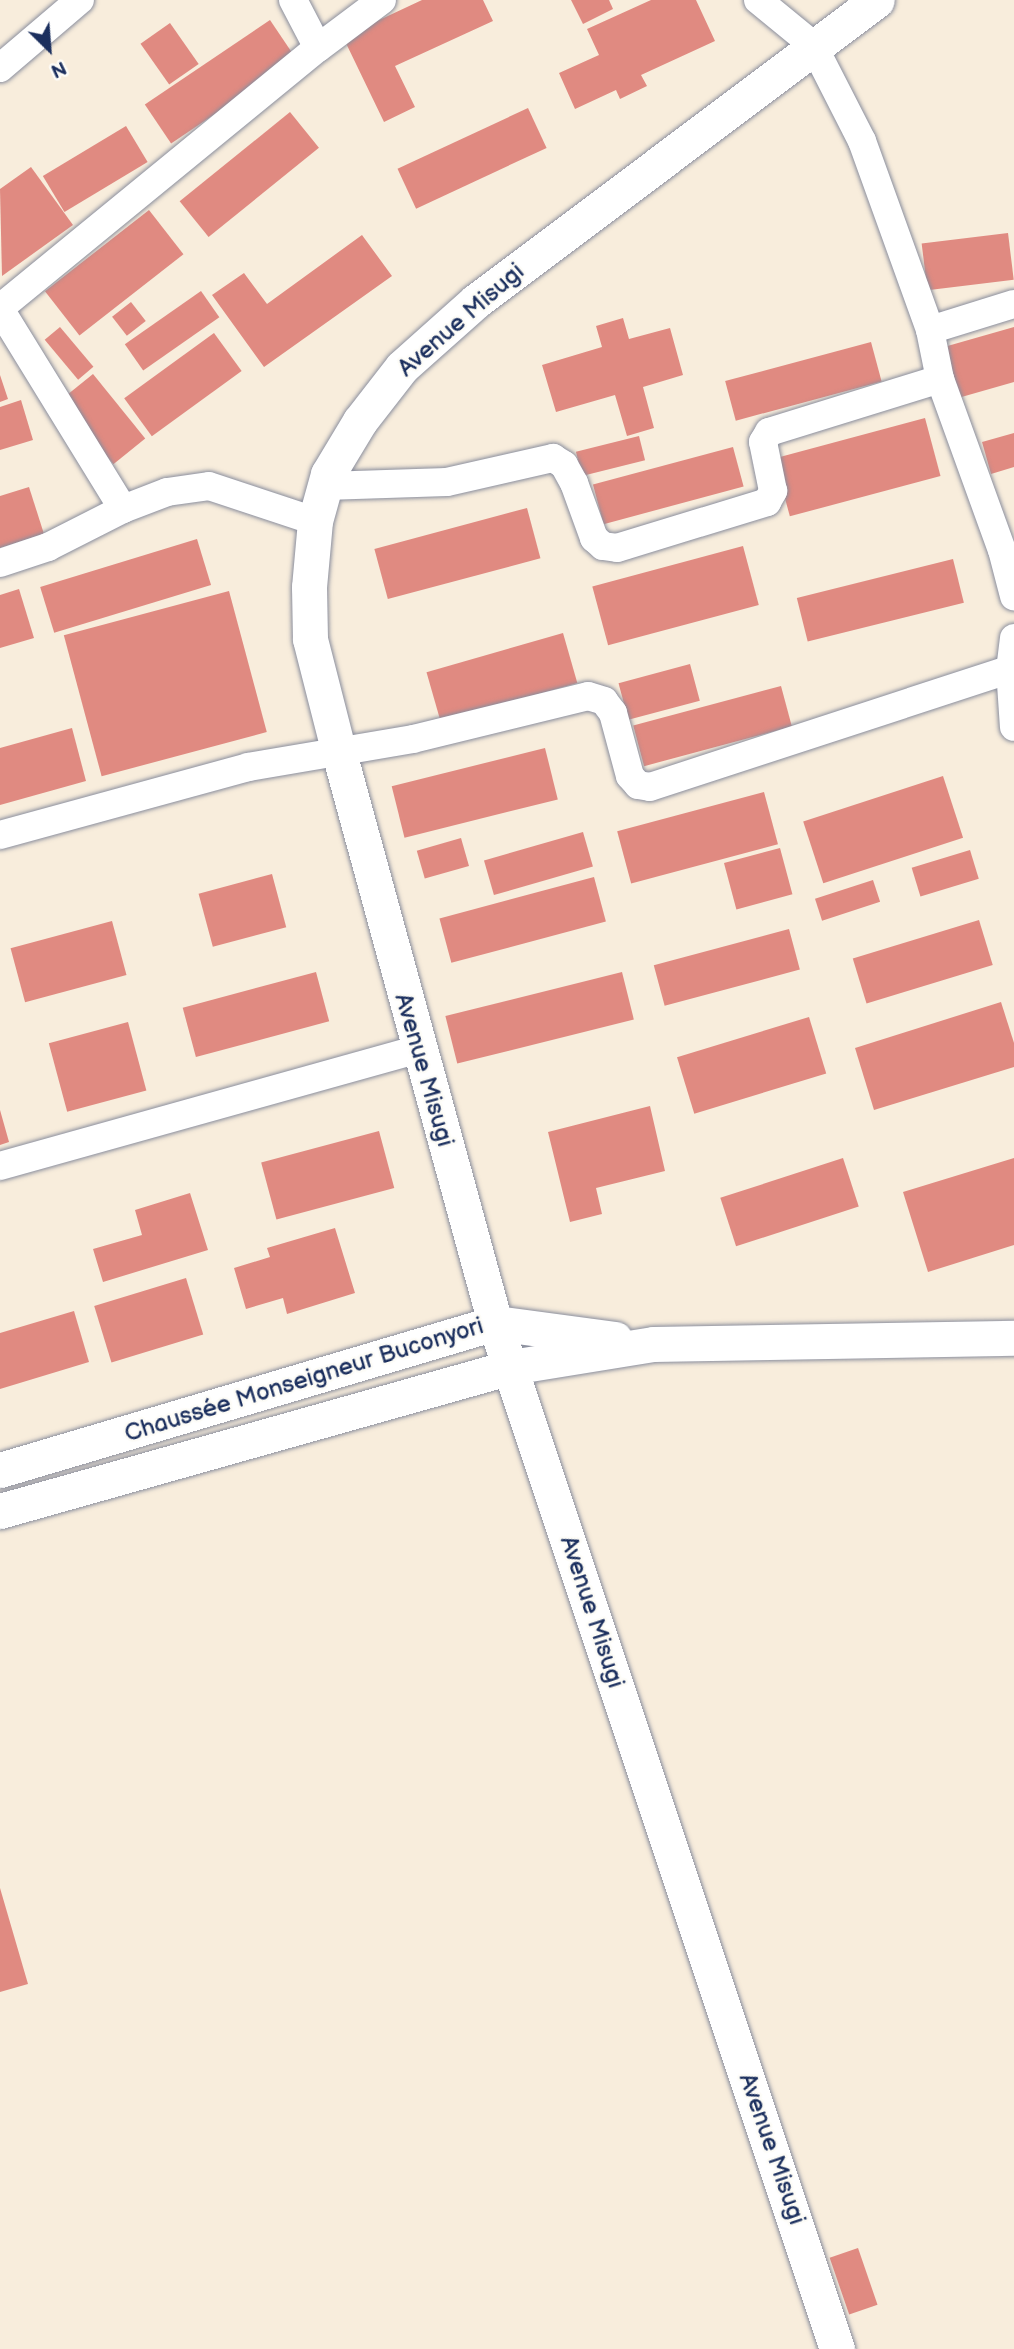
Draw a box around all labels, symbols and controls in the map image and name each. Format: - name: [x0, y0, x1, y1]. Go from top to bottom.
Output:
- north arrow: [14, 14, 84, 84]
- text: N: [47, 55, 69, 82]
- street label: Avenue Misugi: [392, 257, 530, 383]
- street label: Avenue Misugi: [388, 990, 460, 1150]
- street label: Chaussée Monseigneur Buconyori: [121, 1312, 487, 1448]
- street label: Avenue Misugi: [554, 1532, 630, 1692]
- street label: Avenue Misugi: [733, 2070, 811, 2228]

